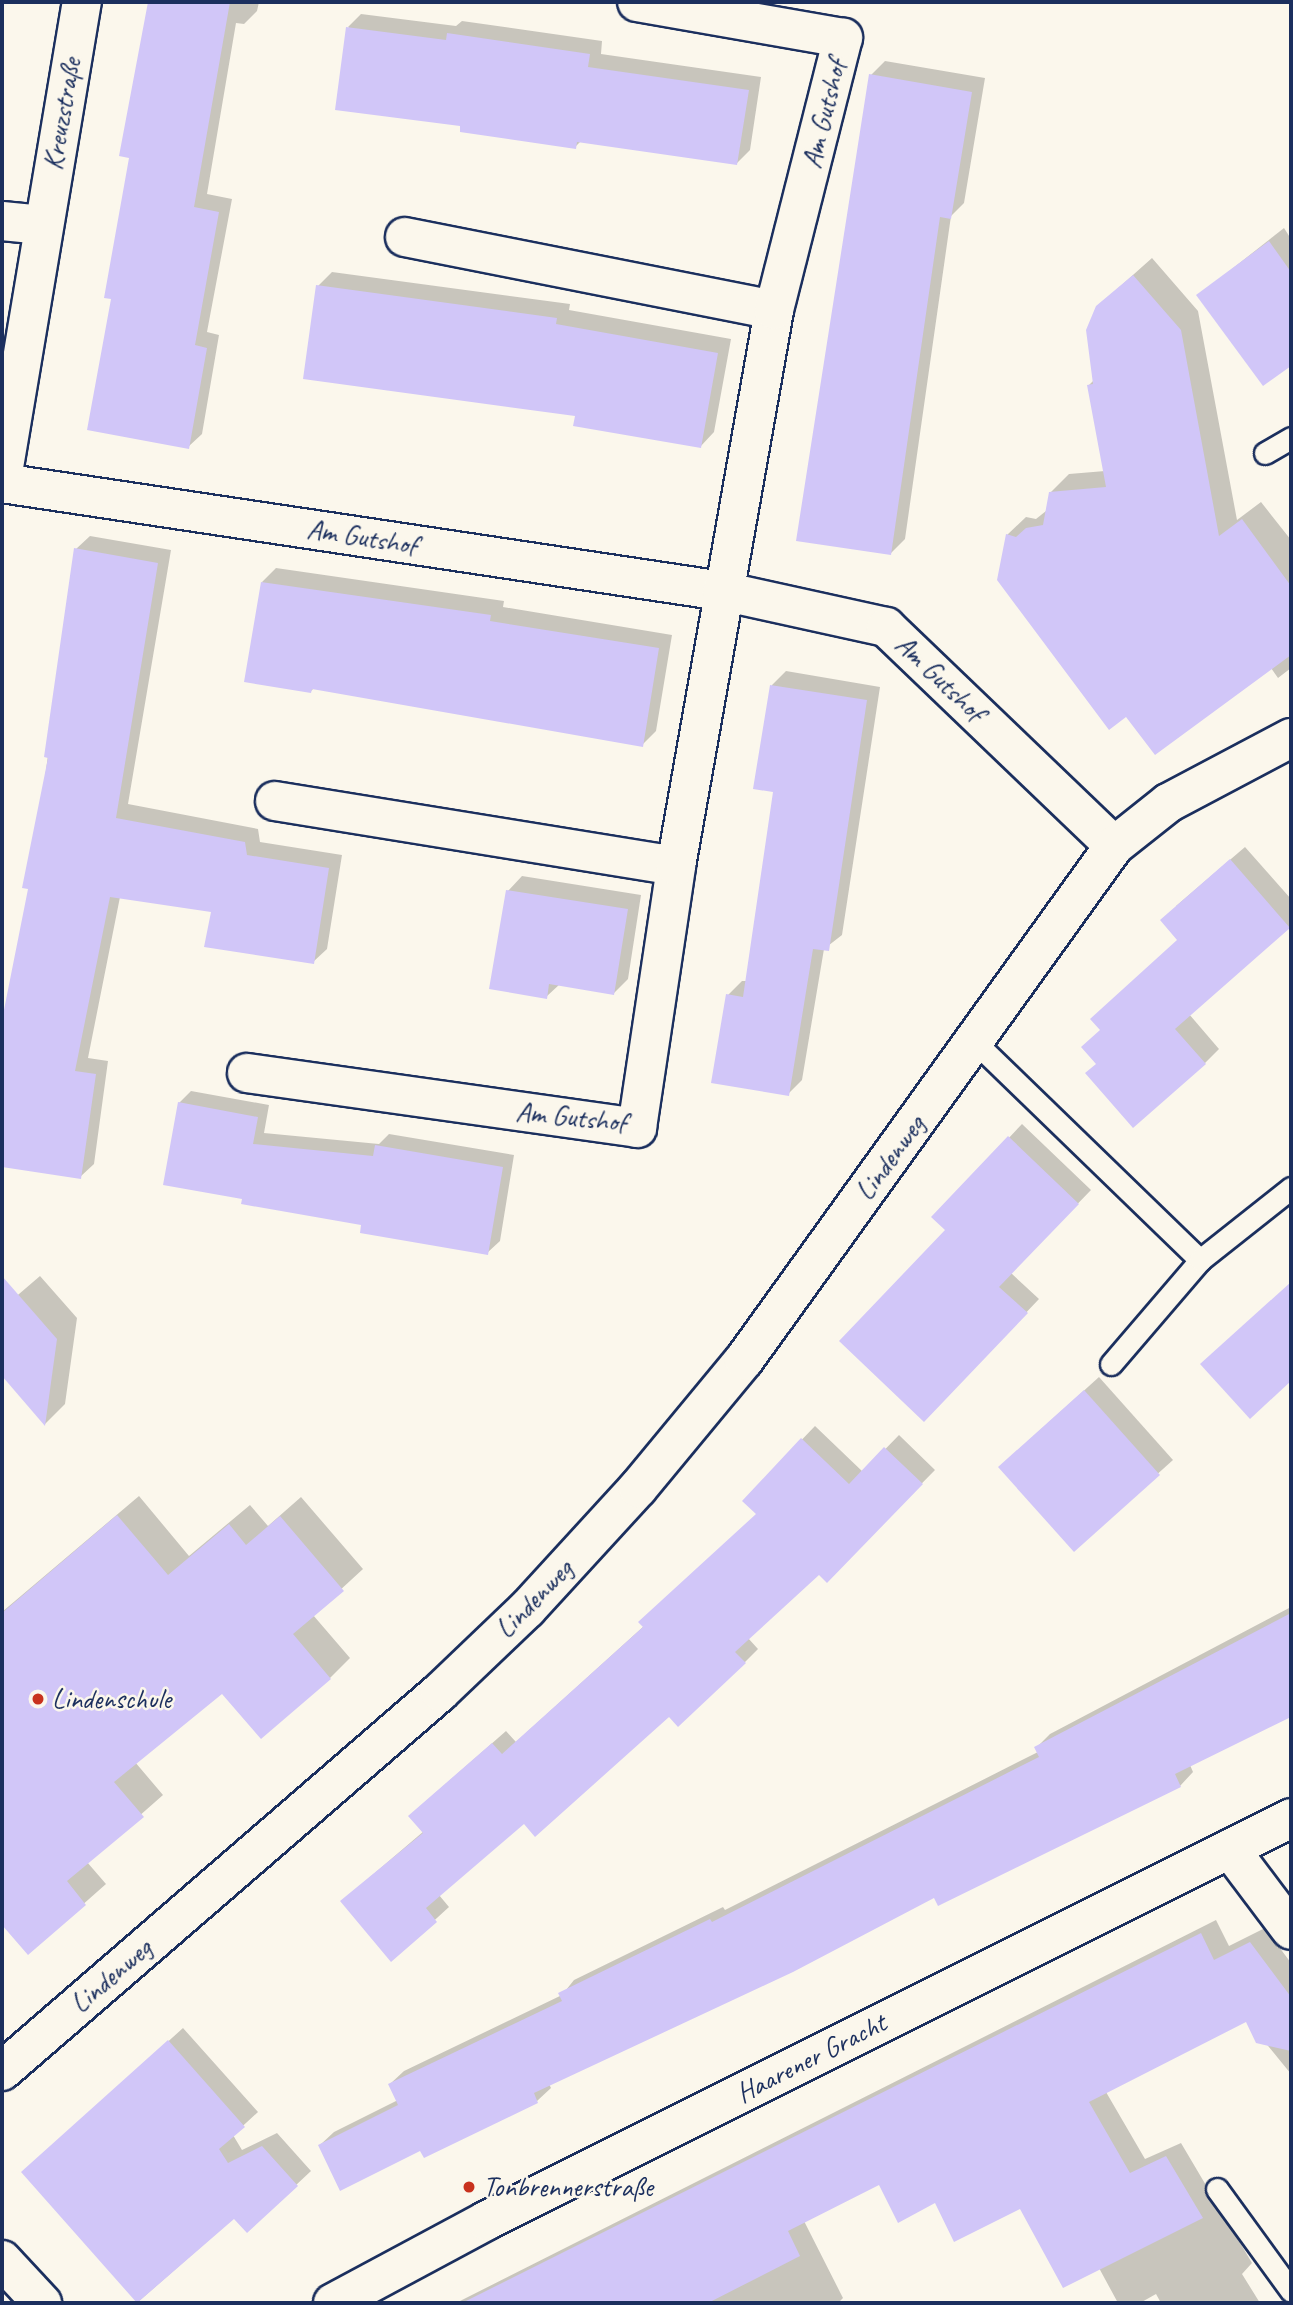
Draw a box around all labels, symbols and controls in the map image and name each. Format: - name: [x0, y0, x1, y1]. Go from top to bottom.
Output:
- street label: Kreuzstraße: [36, 55, 88, 173]
- street label: Am Gutshof: [794, 57, 854, 171]
- street label: Am Gutshof: [305, 512, 419, 562]
- street label: Am Gutshof: [889, 628, 991, 728]
- street label: Am Gutshof: [515, 1095, 627, 1139]
- street label: Lindenweg: [848, 1109, 932, 1207]
- street label: Lindenweg: [488, 1553, 580, 1645]
- place label: Lindenschule: [52, 1682, 171, 1716]
- marker: Lindenschule: [30, 1691, 46, 1707]
- street label: Lindenweg: [64, 1932, 158, 2020]
- street label: Haarener Gracht: [730, 2006, 892, 2110]
- place label: Tonbrennerstraße: [483, 2170, 653, 2204]
- marker: Tonbrennerstraße: [461, 2179, 477, 2195]

